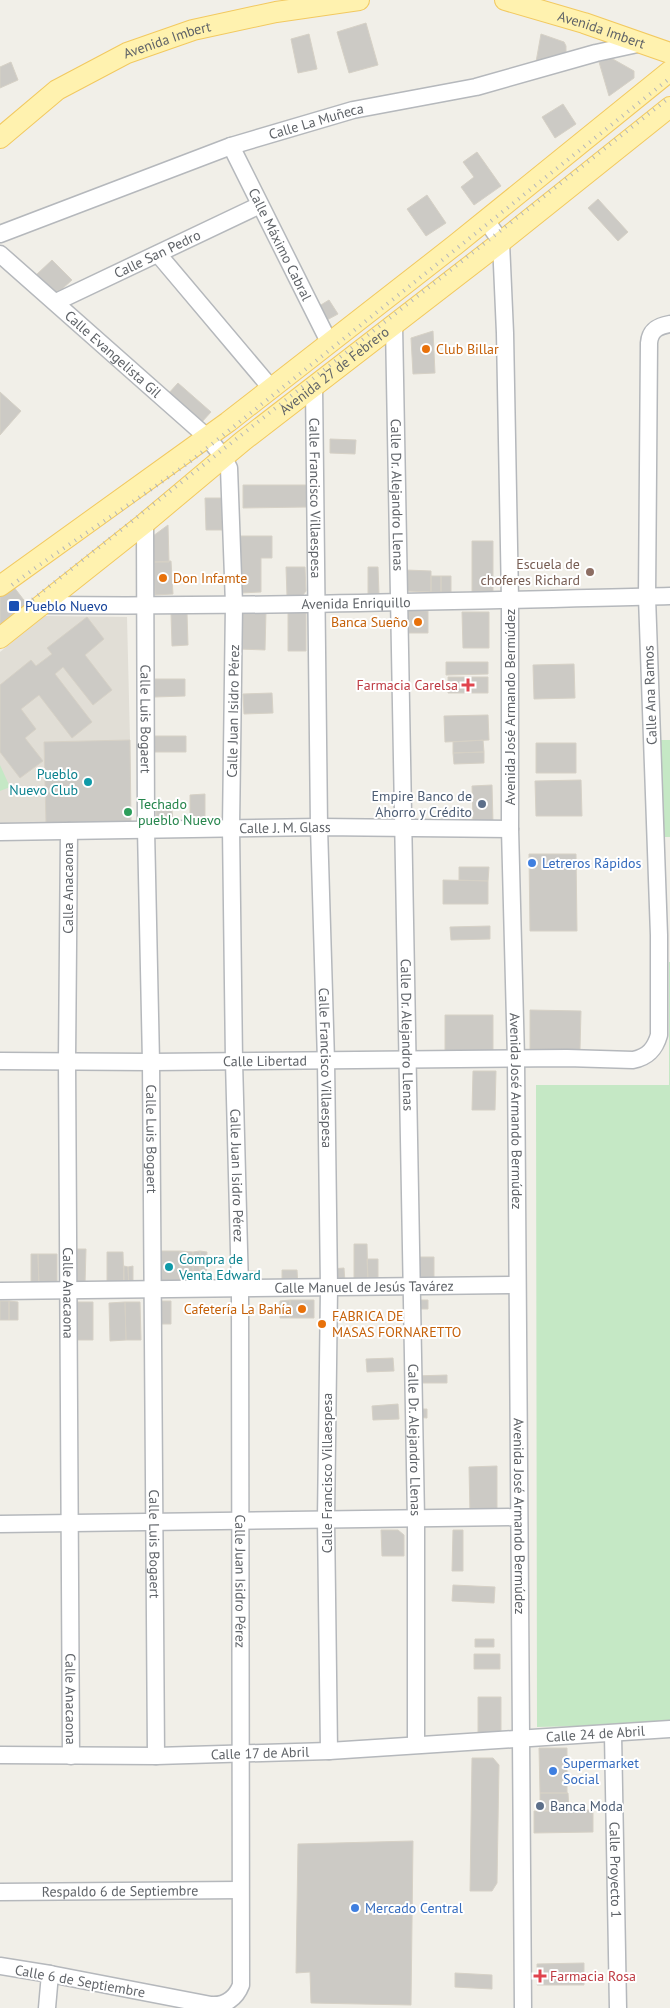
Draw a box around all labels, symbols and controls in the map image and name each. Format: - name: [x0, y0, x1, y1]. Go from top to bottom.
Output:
- street label: Avenida Imbert: [556, 7, 648, 53]
- street label: Avenida Imbert: [121, 17, 213, 63]
- street label: Calle La Muñeca: [267, 99, 365, 143]
- street label: Calle Máximo Cabral: [245, 185, 316, 304]
- street label: Calle San Pedro: [111, 226, 203, 282]
- street label: Calle Evangelista Gil: [61, 307, 165, 402]
- street label: Avenida 27 de Febrero: [276, 323, 393, 419]
- place label: Club Billar: [436, 340, 499, 358]
- marker: Club Billar: [420, 343, 432, 355]
- street label: Calle Francisco Villaespesa: [305, 418, 325, 578]
- street label: Calle Dr. Alejandro Llenas: [387, 419, 408, 571]
- place label: Escuela de choferes Richard: [480, 555, 580, 589]
- marker: Escuela de choferes Richard: [584, 566, 596, 578]
- place label: Don Infamte: [173, 569, 247, 587]
- marker: Don Infamte: [157, 572, 169, 584]
- street label: Avenida Enriquillo: [301, 593, 411, 613]
- place label: Pueblo Nuevo: [25, 597, 108, 615]
- marker: Pueblo Nuevo: [7, 599, 21, 613]
- street label: Avenida José Armando Bermúdez: [501, 609, 519, 805]
- place label: Banca Sueño: [331, 613, 408, 631]
- marker: Banca Sueño: [412, 616, 424, 628]
- street label: Calle Juan Isidro Pérez: [223, 644, 243, 778]
- street label: Calle Ana Ramos: [639, 645, 661, 745]
- street label: Calle Luis Bogaert: [136, 664, 155, 774]
- place label: Farmacia Carelsa: [357, 676, 458, 694]
- marker: Farmacia Carelsa: [462, 679, 474, 691]
- place label: Pueblo Nuevo Club: [9, 765, 78, 799]
- marker: Pueblo Nuevo Club: [82, 776, 94, 788]
- place label: Empire Banco de Ahorro y Crédito: [372, 787, 472, 821]
- place label: Techado pueblo Nuevo: [138, 795, 221, 829]
- marker: Empire Banco de Ahorro y Crédito: [476, 798, 488, 810]
- marker: Techado pueblo Nuevo: [122, 806, 134, 818]
- street label: Calle J. M. Glass: [239, 818, 331, 837]
- street label: Calle Anacaona: [59, 842, 77, 934]
- place label: Letreros Rápidos: [542, 854, 642, 872]
- marker: Letreros Rápidos: [526, 857, 538, 869]
- street label: Calle Dr. Alejandro Llenas: [397, 959, 417, 1111]
- street label: Calle Francisco Villaespesa: [315, 987, 336, 1148]
- street label: Avenida José Armando Bermúdez: [506, 1013, 526, 1210]
- street label: Calle Libertad: [223, 1052, 307, 1070]
- street label: Calle Luis Bogaert: [142, 1084, 161, 1194]
- street label: Calle Juan Isidro Pérez: [226, 1108, 248, 1242]
- street label: Calle Anacaona: [59, 1247, 78, 1339]
- place label: Compra de Venta Edward: [178, 1250, 261, 1284]
- marker: Compra de Venta Edward: [163, 1261, 175, 1273]
- street label: Calle Manuel de Jesús Tavárez: [274, 1277, 454, 1297]
- place label: Cafetería La Bahía: [184, 1300, 292, 1318]
- marker: Cafetería La Bahía: [296, 1303, 308, 1315]
- place label: FABRICA DE MASAS FORNARETTO: [332, 1307, 461, 1341]
- marker: FABRICA DE MASAS FORNARETTO: [316, 1318, 328, 1330]
- street label: Calle Dr. Alejandro Llenas: [404, 1363, 425, 1516]
- street label: Calle Francisco Villaespesa: [318, 1393, 336, 1553]
- street label: Avenida José Armando Bermúdez: [510, 1418, 529, 1615]
- street label: Calle Luis Bogaert: [145, 1489, 164, 1599]
- street label: Calle Juan Isidro Pérez: [231, 1514, 250, 1648]
- street label: Calle Anacaona: [61, 1653, 80, 1745]
- street label: Calle 24 de Abril: [545, 1722, 645, 1746]
- street label: Calle 17 de Abril: [211, 1743, 309, 1763]
- place label: Supermarket Social: [563, 1754, 639, 1788]
- marker: Supermarket Social: [547, 1765, 559, 1777]
- place label: Banca Moda: [550, 1797, 623, 1815]
- marker: Banca Moda: [534, 1800, 546, 1812]
- street label: Calle Proyecto 1: [606, 1822, 625, 1918]
- street label: Respaldo 6 de Septiembre: [42, 1881, 198, 1901]
- place label: Mercado Central: [365, 1899, 463, 1917]
- marker: Mercado Central: [349, 1902, 361, 1914]
- street label: Calle 6 de Septiembre: [13, 1961, 147, 2001]
- place label: Farmacia Rosa: [550, 1967, 636, 1985]
- marker: Farmacia Rosa: [534, 1970, 546, 1982]

